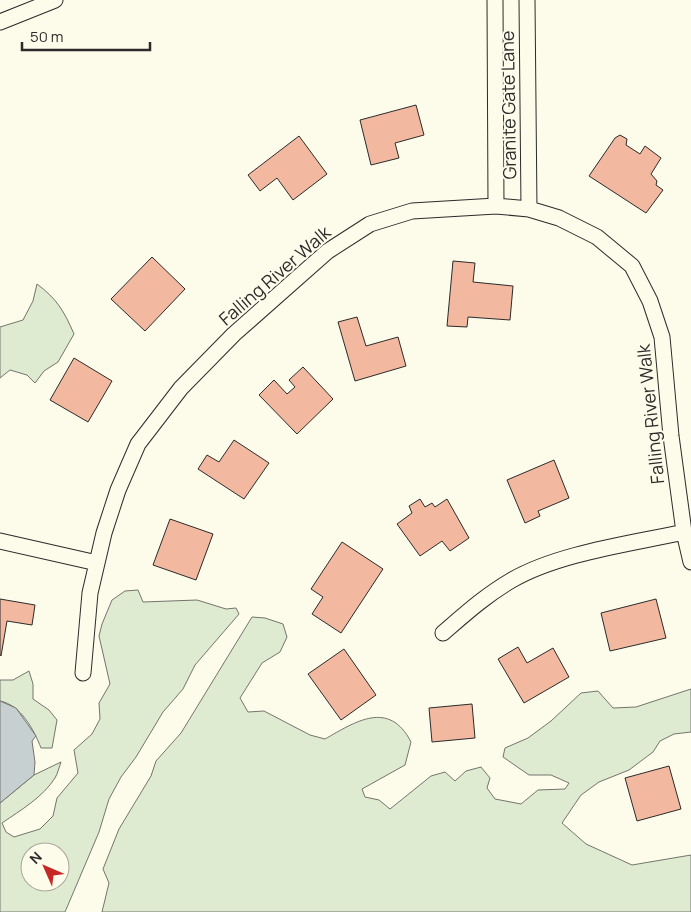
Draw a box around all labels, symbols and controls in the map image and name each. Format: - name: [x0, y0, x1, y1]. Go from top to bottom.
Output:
- scale bar: [22, 20, 150, 52]
- text: 50 m: [30, 26, 64, 47]
- street label: Granite Gate Lane: [495, 30, 521, 180]
- street label: Falling River Walk: [214, 219, 336, 330]
- street label: Falling River Walk: [631, 342, 669, 485]
- north arrow: [20, 842, 70, 892]
- text: N: [25, 847, 46, 868]

